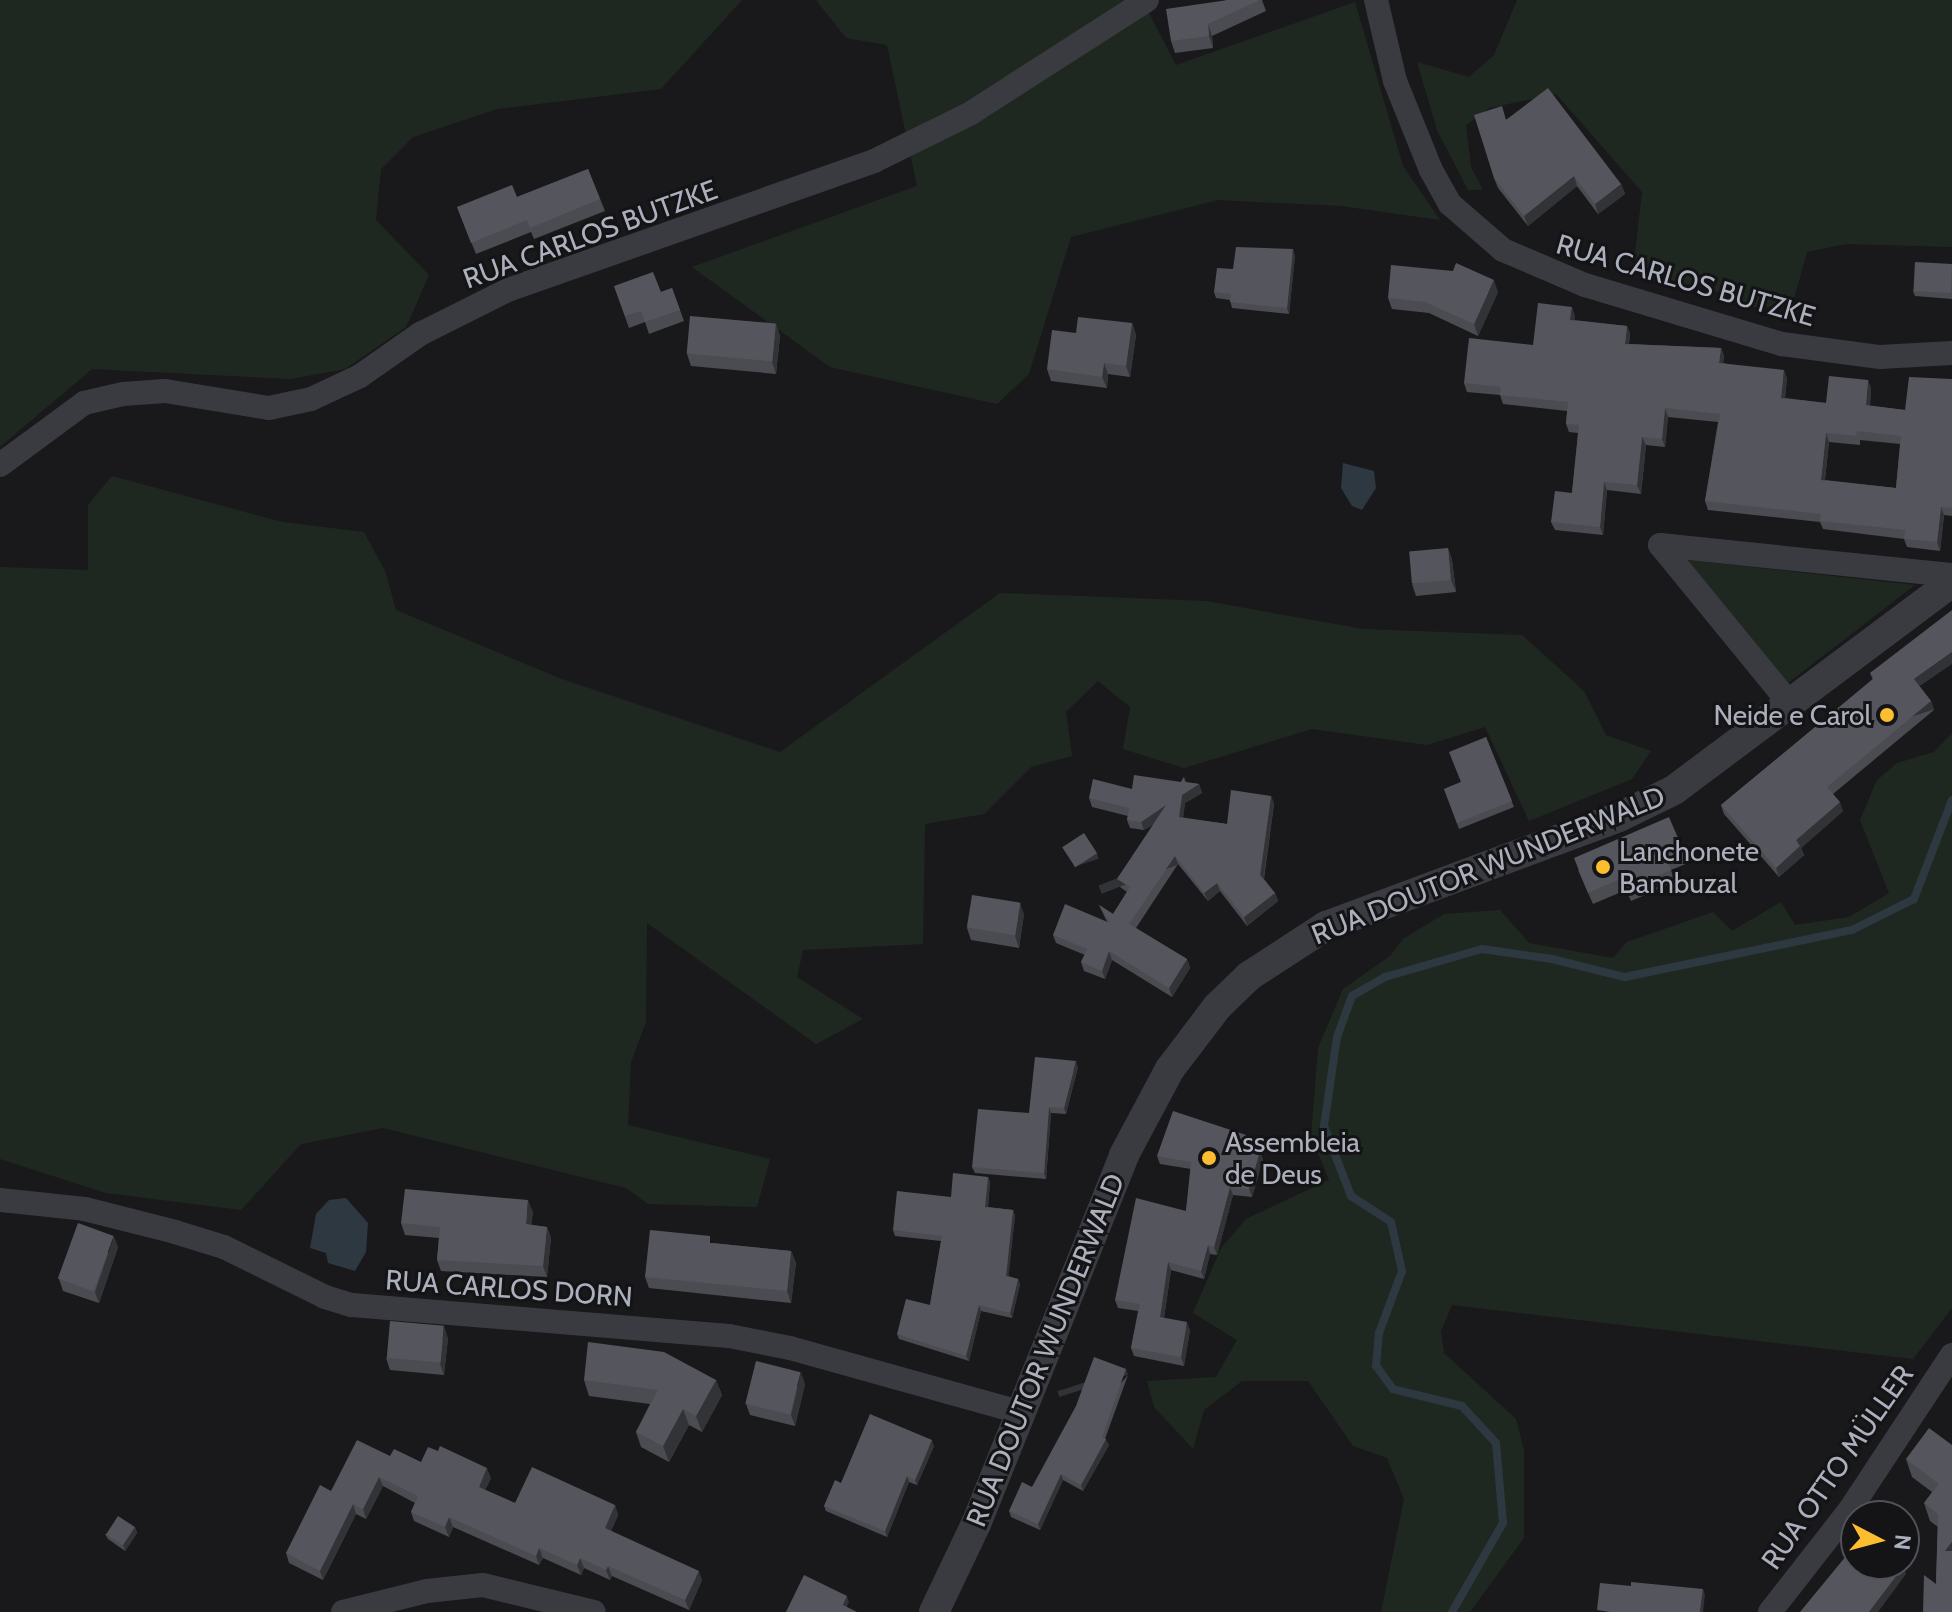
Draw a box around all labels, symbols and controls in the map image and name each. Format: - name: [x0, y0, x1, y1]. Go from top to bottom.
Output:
- street label: RUA CARLOS BUTZKE: [458, 172, 722, 296]
- street label: RUA CARLOS BUTZKE: [1553, 227, 1819, 333]
- place label: Neide e Carol: [1713, 698, 1871, 732]
- marker: Neide e Carol: [1878, 706, 1896, 724]
- street label: RUA DOUTOR WUNDERWALD: [1307, 779, 1669, 951]
- place label: Lanchonete Bambuzal: [1619, 834, 1759, 900]
- marker: Lanchonete Bambuzal: [1594, 858, 1612, 876]
- place label: Assembleia de Deus: [1225, 1125, 1360, 1191]
- marker: Assembleia de Deus: [1200, 1149, 1218, 1167]
- street label: RUA DOUTOR WUNDERWALD: [959, 1169, 1131, 1531]
- street label: RUA CARLOS DORN: [384, 1263, 634, 1313]
- street label: RUA OTTO MÜLLER: [1754, 1358, 1920, 1576]
- north arrow: [1840, 1500, 1920, 1580]
- text: N: [1888, 1533, 1917, 1552]

